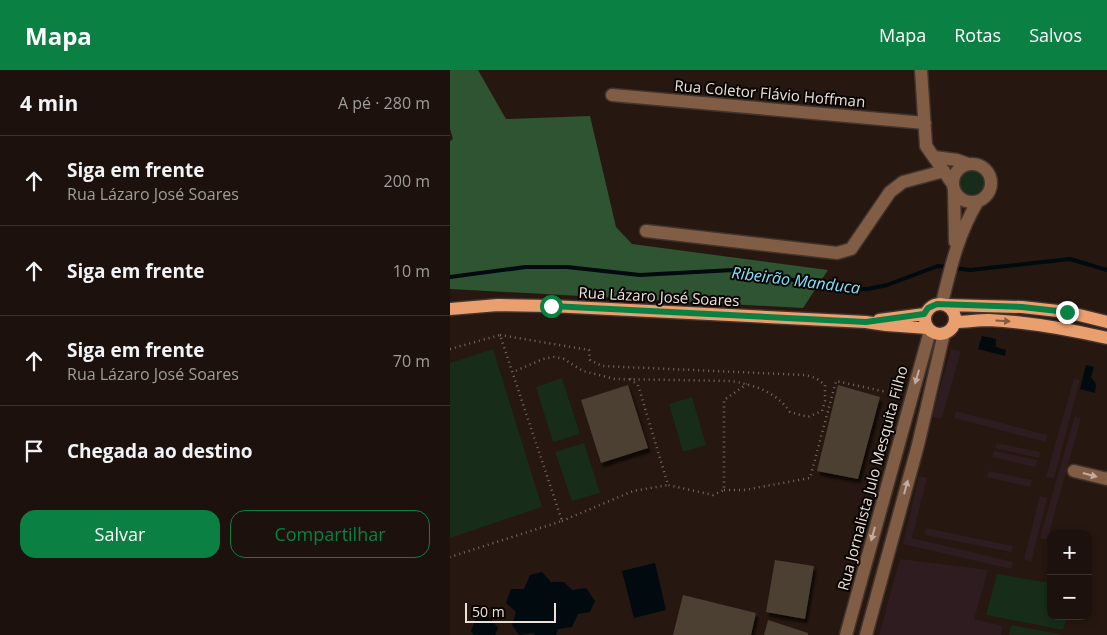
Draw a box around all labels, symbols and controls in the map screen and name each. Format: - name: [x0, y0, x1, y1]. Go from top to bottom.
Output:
- text: Mapa: [25, 19, 92, 52]
- text: Mapa: [879, 23, 926, 47]
- text: Rotas: [954, 23, 1001, 47]
- text: Salvos: [1029, 23, 1082, 47]
- street label: Rua Coletor Flávio Hoffman: [674, 75, 866, 111]
- text: 4 min: [20, 89, 78, 117]
- text: A pé · 280 m: [338, 92, 430, 114]
- text: Siga em frente: [67, 157, 204, 183]
- icon: ahead: [20, 167, 48, 195]
- text: 200 m: [384, 170, 430, 192]
- text: Rua Lázaro José Soares: [67, 183, 239, 205]
- icon: ahead: [20, 257, 48, 285]
- text: Siga em frente: [67, 258, 204, 284]
- text: 10 m: [393, 260, 430, 282]
- water label: Ribeirão Manduca: [730, 261, 862, 299]
- street label: Rua Lázaro José Soares: [578, 282, 740, 310]
- route start: [540, 295, 563, 318]
- route end: [1056, 301, 1079, 324]
- one-way arrow: [996, 318, 1012, 326]
- text: Siga em frente: [67, 337, 204, 363]
- icon: ahead: [20, 347, 48, 375]
- text: 70 m: [393, 350, 430, 372]
- text: Rua Lázaro José Soares: [67, 363, 239, 385]
- street label: Rua Jornalista Julo Mesquita Filho: [832, 363, 912, 593]
- one-way arrow: [912, 370, 920, 385]
- icon: arrive: [20, 437, 48, 465]
- text: Chegada ao destino: [67, 438, 253, 464]
- one-way arrow: [1083, 471, 1098, 479]
- one-way arrow: [903, 479, 911, 494]
- button: Salvar: [20, 510, 220, 558]
- button: Compartilhar: [230, 510, 430, 558]
- one-way arrow: [869, 527, 877, 542]
- map controls: [1047, 530, 1092, 620]
- button: +: [1047, 530, 1092, 575]
- button: −: [1047, 575, 1092, 620]
- scale bar: [465, 600, 556, 623]
- text: 50 m: [472, 602, 505, 621]

